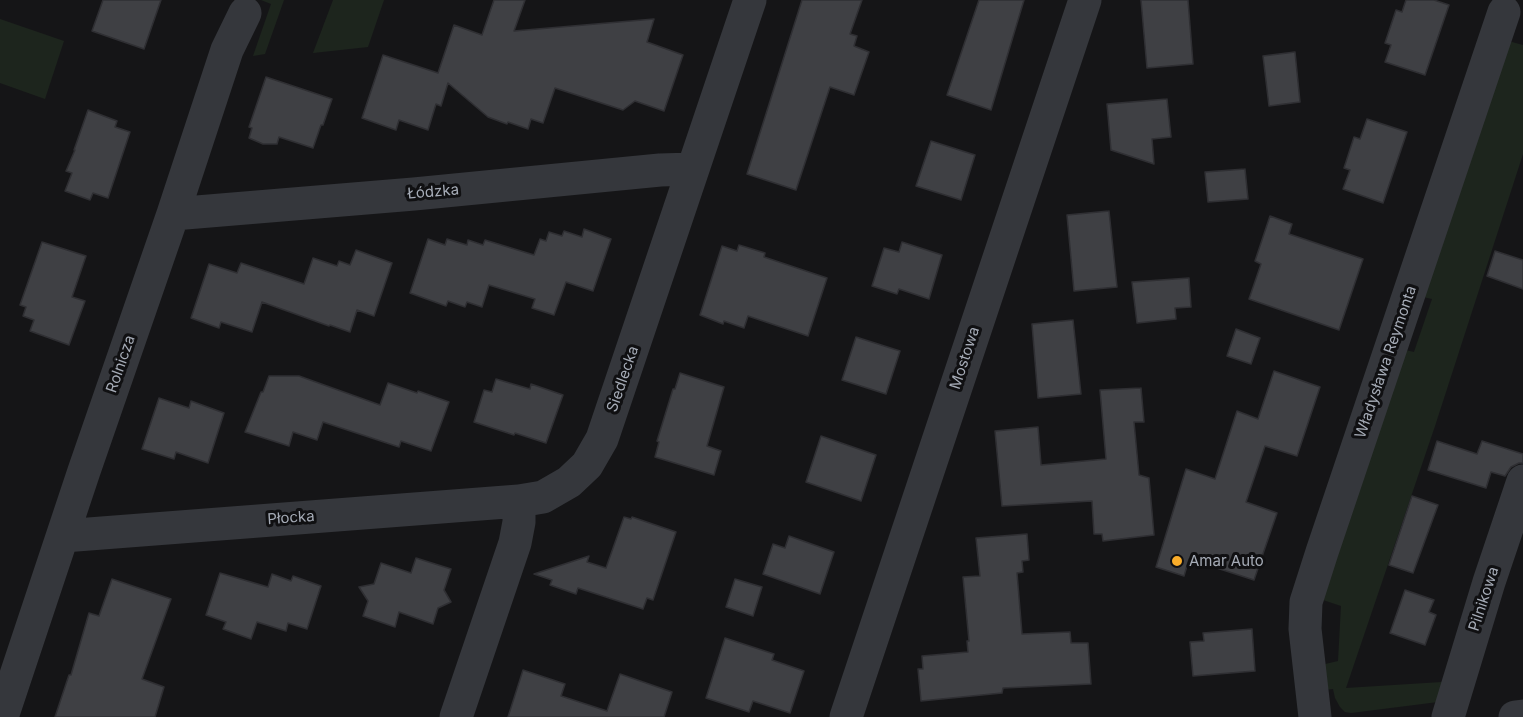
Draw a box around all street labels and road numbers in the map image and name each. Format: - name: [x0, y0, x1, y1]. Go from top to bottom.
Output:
- street label: Łódzka: [406, 181, 460, 203]
- street label: Władysława Reymonta: [1351, 283, 1421, 441]
- street label: Mostowa: [946, 324, 984, 392]
- street label: Rolnicza: [103, 333, 139, 395]
- street label: Siedlecka: [603, 344, 643, 414]
- street label: Płocka: [267, 507, 315, 529]
- street label: Pilnikowa: [1465, 565, 1503, 633]

